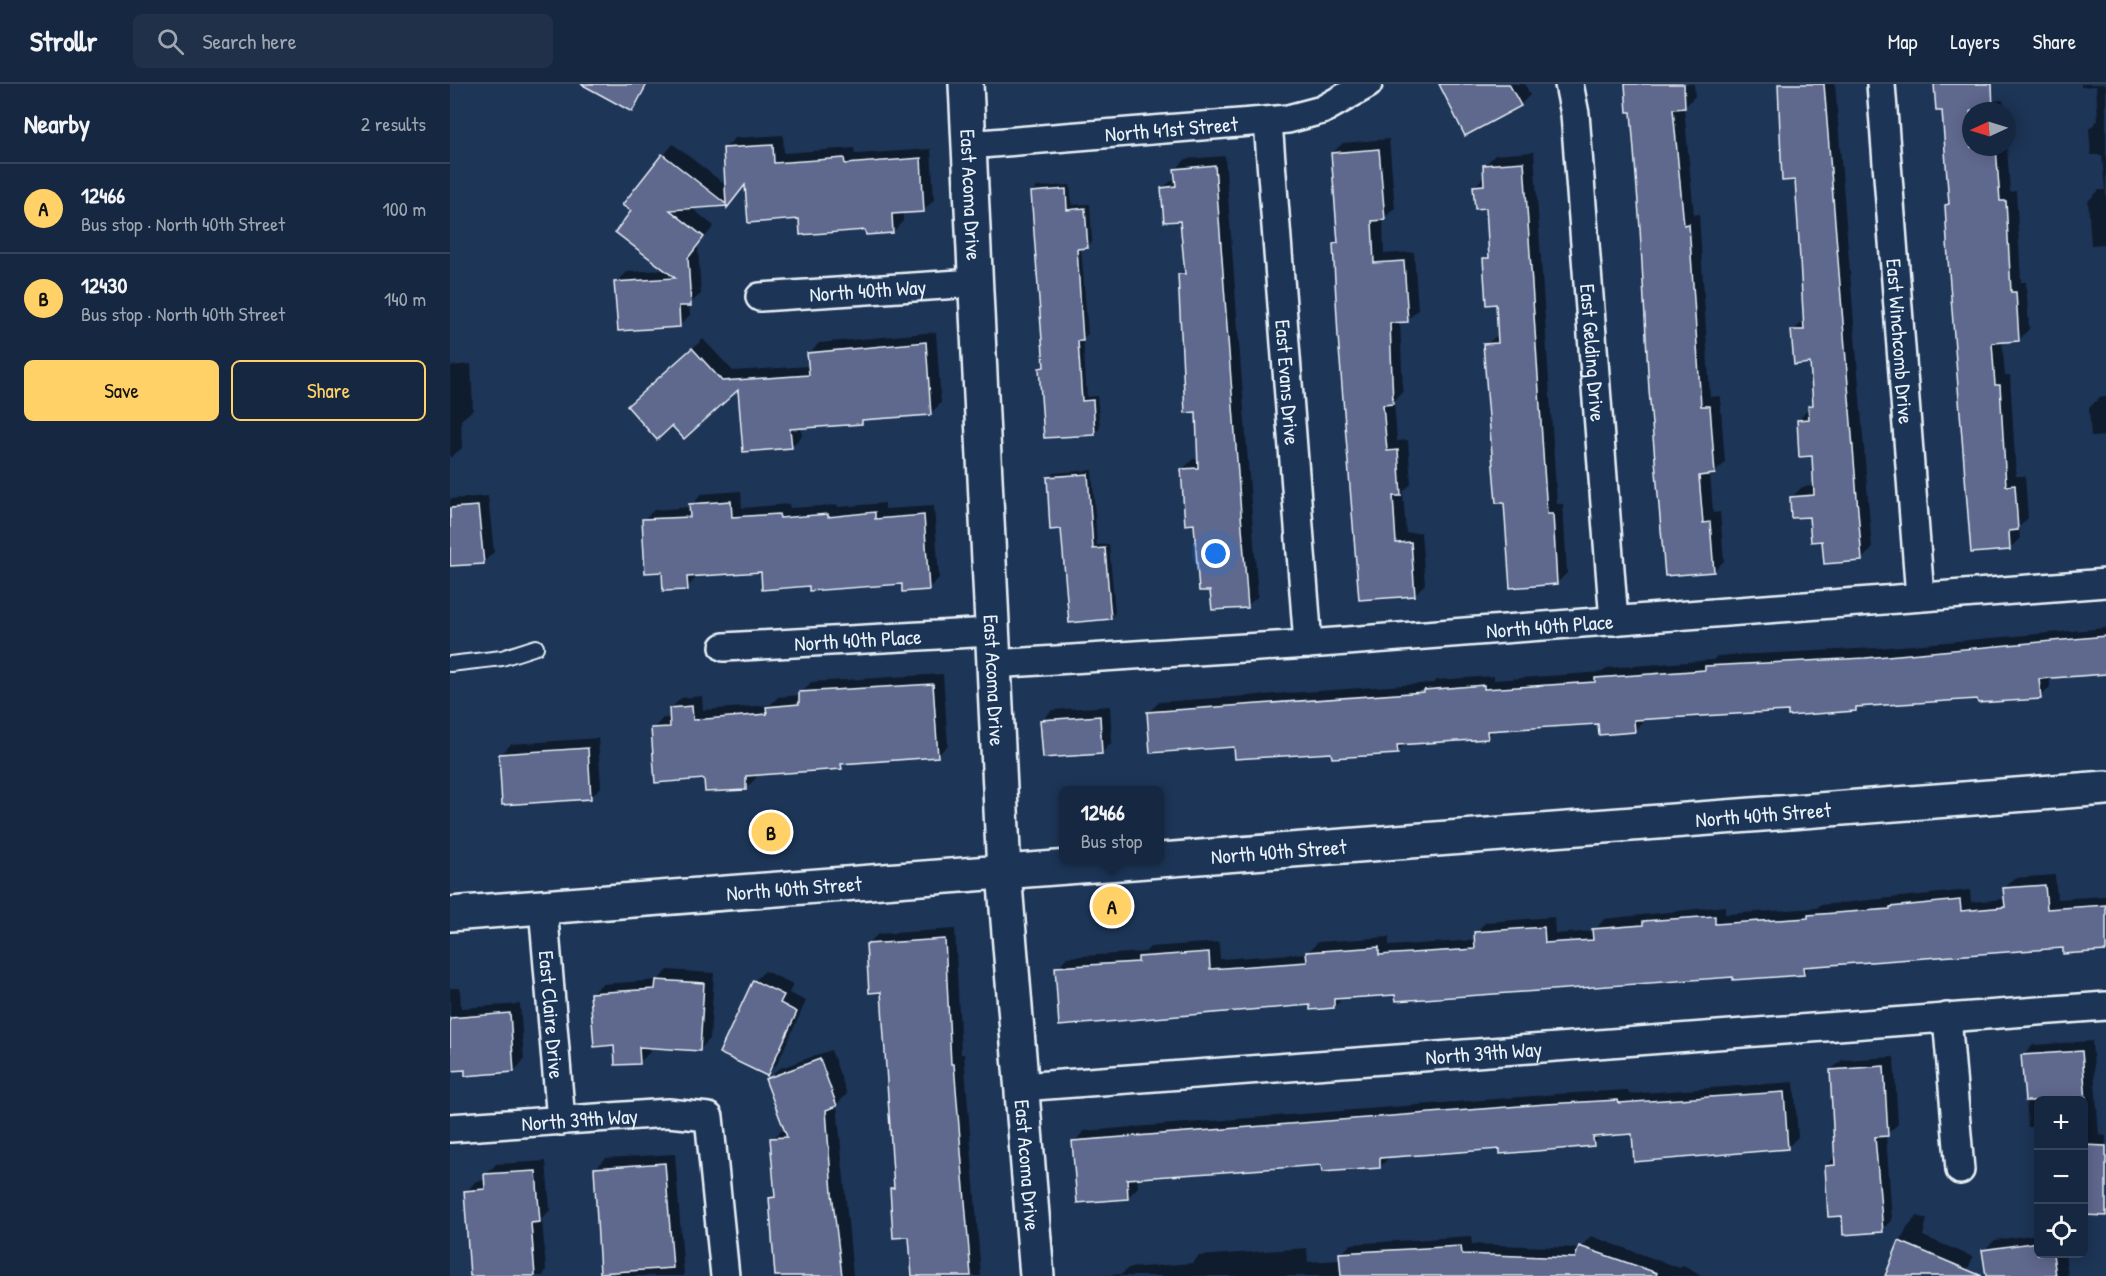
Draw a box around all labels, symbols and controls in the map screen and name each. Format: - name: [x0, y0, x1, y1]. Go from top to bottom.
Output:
- search box: [133, 14, 553, 68]
- text: Strollr: [30, 22, 97, 60]
- icon: search: [154, 25, 187, 58]
- text: Search here: [202, 26, 296, 56]
- text: Map: [1888, 27, 1917, 56]
- text: Layers: [1950, 27, 2000, 56]
- text: Share: [2033, 27, 2076, 56]
- north arrow: [1962, 102, 2016, 156]
- text: Nearby: [24, 106, 90, 141]
- street label: North 41st Street: [1104, 109, 1240, 148]
- text: 2 results: [361, 110, 426, 137]
- street label: East Acoma Drive: [954, 128, 989, 261]
- text: 12466: [81, 180, 125, 210]
- text: A: [39, 195, 48, 222]
- text: 100 m: [383, 195, 426, 222]
- text: Bus stop · North 40th Street: [81, 210, 285, 237]
- street label: East Winchcomb Drive: [1880, 257, 1921, 425]
- text: 12430: [81, 270, 127, 300]
- street label: North 40th Way: [808, 272, 927, 308]
- street label: East Gelding Drive: [1574, 283, 1613, 423]
- text: B: [38, 285, 49, 312]
- text: 140 m: [384, 285, 426, 312]
- text: Bus stop · North 40th Street: [81, 300, 285, 327]
- street label: East Evans Drive: [1269, 318, 1307, 446]
- button: Save: [24, 360, 219, 421]
- button: Share: [231, 360, 426, 421]
- your location: [1201, 539, 1230, 568]
- street label: North 40th Place: [1485, 606, 1614, 645]
- street label: East Acoma Drive: [977, 614, 1012, 747]
- street label: North 40th Place: [793, 621, 922, 658]
- popup: [1059, 786, 1164, 864]
- street label: North 40th Street: [1694, 794, 1833, 834]
- text: 12466: [1081, 797, 1125, 827]
- pin: B: [752, 810, 790, 855]
- text: Bus stop: [1081, 827, 1142, 854]
- street label: North 40th Street: [1210, 831, 1348, 871]
- street label: North 40th Street: [725, 868, 864, 907]
- pin: A: [1092, 884, 1132, 928]
- street label: East Claire Drive: [532, 949, 572, 1080]
- street label: North 39th Way: [1424, 1034, 1543, 1071]
- map controls: [2034, 1096, 2088, 1258]
- button: +: [2034, 1096, 2088, 1150]
- street label: East Acoma Drive: [1008, 1098, 1048, 1232]
- street label: North 39th Way: [520, 1101, 639, 1138]
- button: −: [2034, 1150, 2088, 1204]
- button: locate: [2034, 1204, 2088, 1258]

